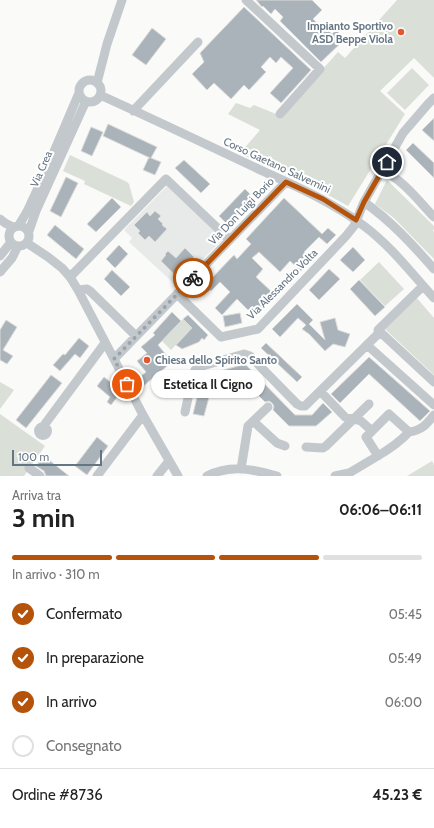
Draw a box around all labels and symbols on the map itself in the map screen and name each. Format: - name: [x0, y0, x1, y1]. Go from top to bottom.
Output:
- place label: Impianto Sportivo ASD Beppe Viola: [307, 19, 394, 46]
- marker: Impianto Sportivo ASD Beppe Viola: [396, 27, 406, 37]
- street label: Corso Gaetano Salvemini: [221, 134, 333, 196]
- pin: [370, 145, 404, 179]
- street label: Via Crea: [27, 148, 55, 189]
- street label: Via Don Luigi Borio: [205, 174, 277, 248]
- street label: Via Alessandro Volta: [244, 245, 321, 322]
- courier: [173, 258, 213, 298]
- place label: Chiesa dello Spirito Santo: [155, 353, 277, 367]
- marker: Chiesa dello Spirito Santo: [142, 355, 152, 365]
- pin: [110, 367, 144, 401]
- callout: Estetica Il Cigno: [151, 370, 265, 398]
- scale bar: [12, 448, 102, 467]

